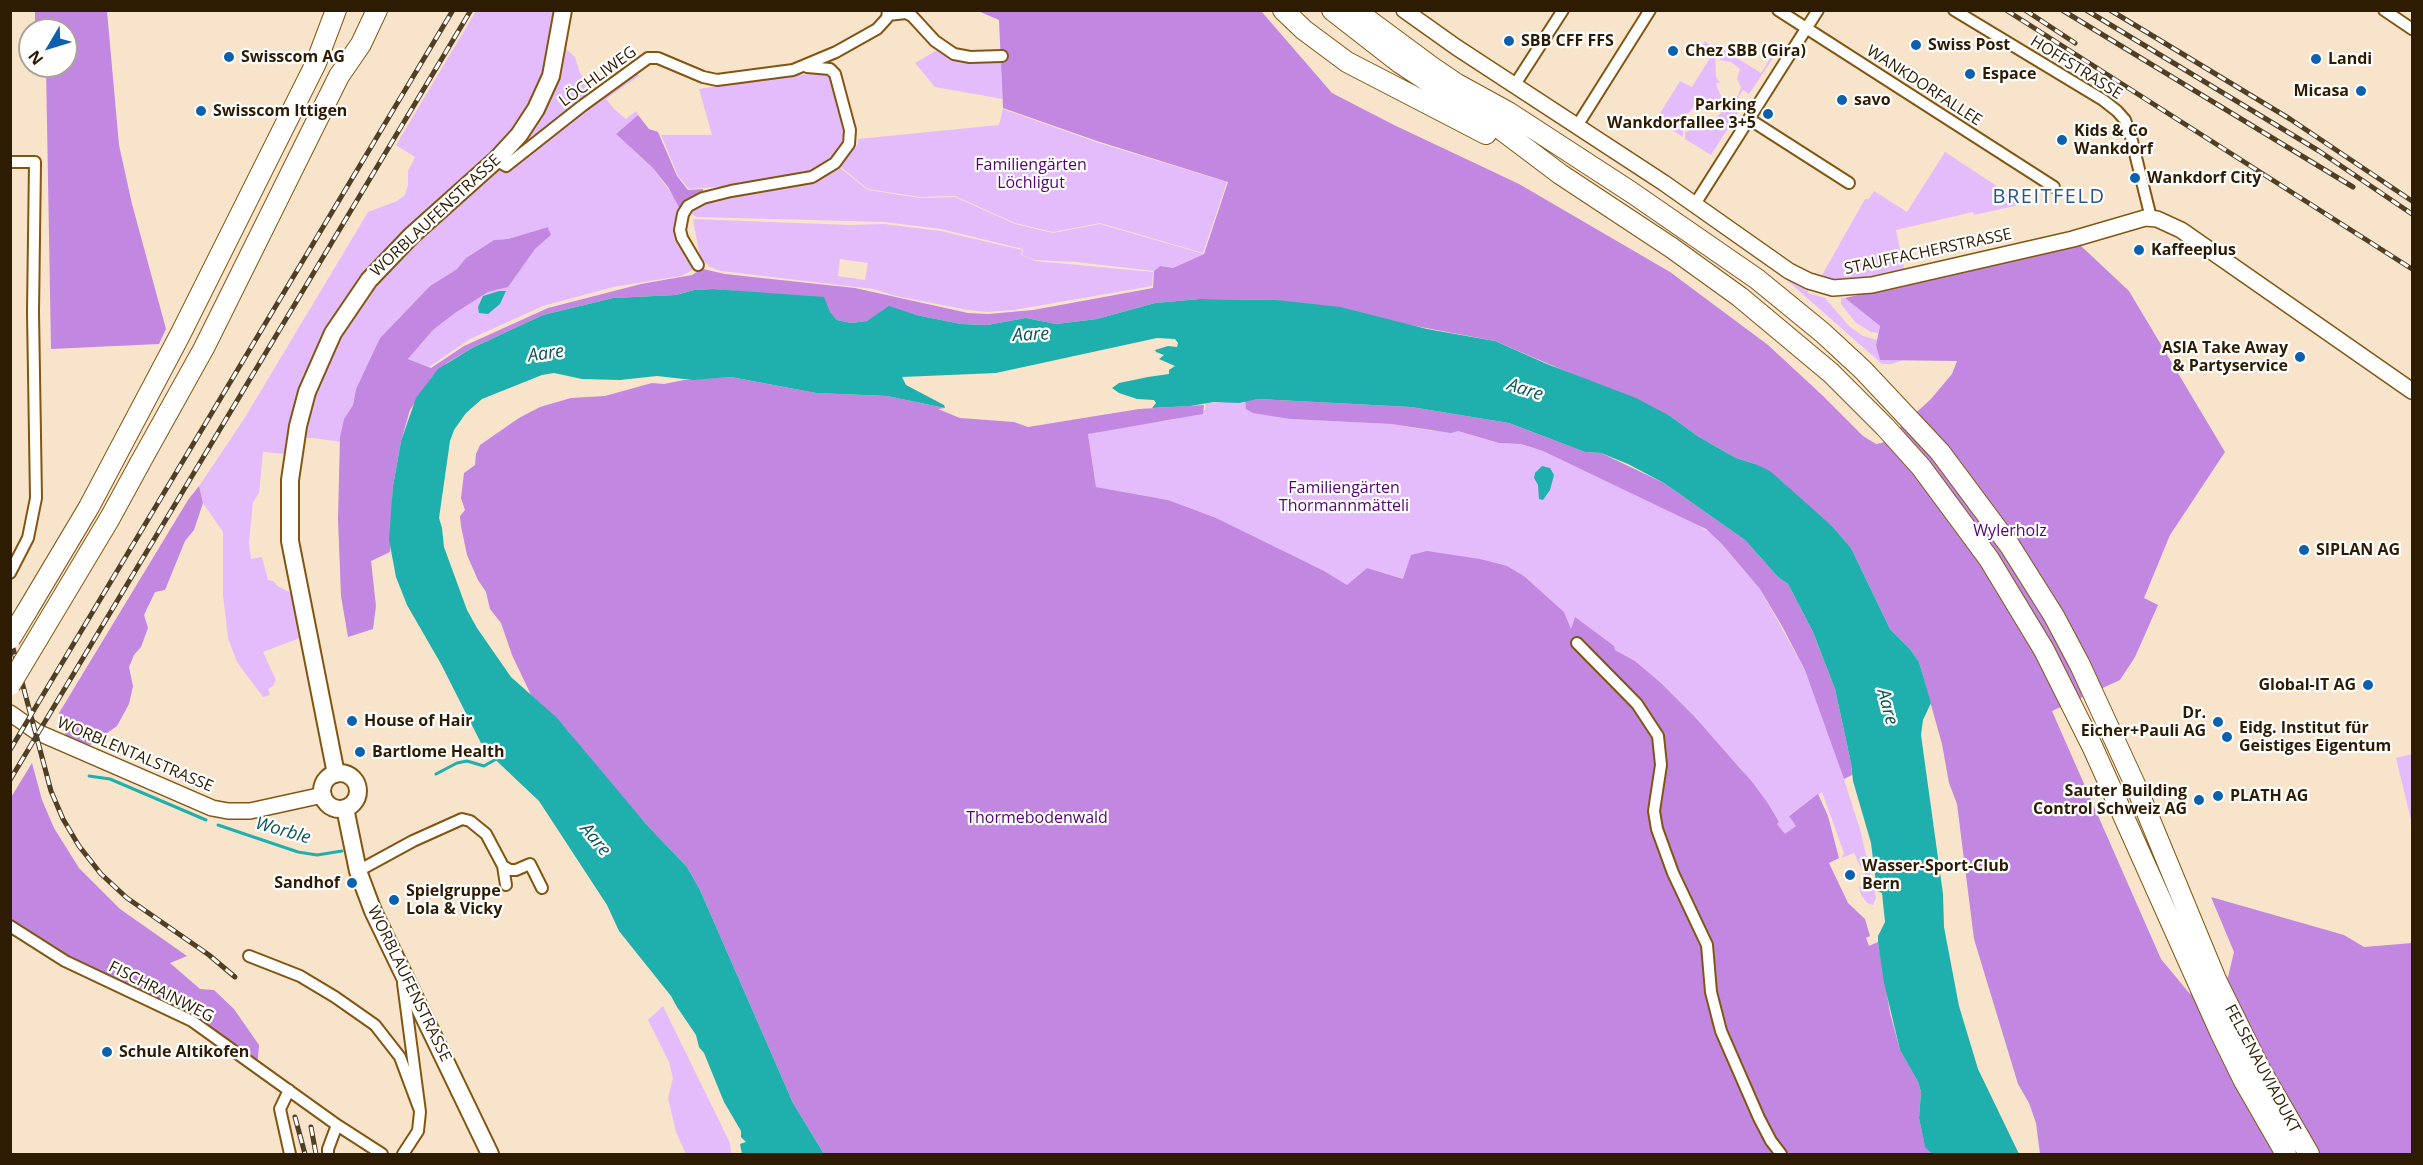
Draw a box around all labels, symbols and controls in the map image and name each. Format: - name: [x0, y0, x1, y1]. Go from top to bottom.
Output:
- north arrow: [18, 18, 78, 78]
- place label: SBB CFF FFS: [1521, 31, 1614, 51]
- street label: HOFFSTRASSE: [2026, 32, 2126, 104]
- marker: SBB CFF FFS: [1502, 34, 1516, 48]
- place label: Swiss Post: [1928, 35, 2010, 55]
- marker: Swiss Post: [1909, 38, 1923, 52]
- place label: Chez SBB (Gira): [1685, 41, 1806, 61]
- street label: WANKDORFALLEE: [1863, 42, 1985, 130]
- street label: LÖCHLIWEG: [556, 43, 640, 111]
- marker: Chez SBB (Gira): [1666, 44, 1680, 58]
- text: N: [23, 46, 48, 70]
- place label: Swisscom AG: [241, 47, 345, 67]
- place label: Landi: [2328, 49, 2372, 69]
- marker: Swisscom AG: [222, 50, 236, 64]
- marker: Landi: [2309, 52, 2323, 66]
- place label: Espace: [1982, 64, 2036, 84]
- marker: Espace: [1963, 67, 1977, 81]
- place label: Micasa: [2294, 81, 2349, 101]
- marker: Micasa: [2354, 84, 2368, 98]
- place label: savo: [1854, 90, 1891, 110]
- marker: savo: [1835, 93, 1849, 107]
- place label: Parking Wankdorfallee 3+5: [1607, 95, 1756, 133]
- place label: Swisscom Ittigen: [213, 101, 347, 121]
- marker: Swisscom Ittigen: [194, 104, 208, 118]
- marker: Parking Wankdorfallee 3+5: [1761, 107, 1775, 121]
- place label: Kids & Co Wankdorf: [2074, 121, 2153, 159]
- marker: Kids & Co Wankdorf: [2055, 133, 2069, 147]
- street label: WORBLAUFENSTRASSE: [367, 151, 505, 281]
- park label: Familiengärten Löchligut: [975, 155, 1087, 193]
- place label: Wankdorf City: [2147, 168, 2261, 188]
- marker: Wankdorf City: [2128, 171, 2142, 185]
- district label: BREITFELD: [1993, 185, 2105, 209]
- street label: STAUFFACHERSTRASSE: [1843, 225, 2013, 279]
- place label: Kaffeeplus: [2151, 240, 2236, 260]
- marker: Kaffeeplus: [2132, 243, 2146, 257]
- water label: Aare: [1012, 323, 1050, 347]
- place label: ASIA Take Away & Partyservice: [2162, 338, 2288, 376]
- water label: Aare: [527, 341, 565, 367]
- marker: ASIA Take Away & Partyservice: [2293, 350, 2307, 364]
- water label: Aare: [1504, 374, 1546, 406]
- park label: Familiengärten Thormannmätteli: [1279, 478, 1409, 516]
- park label: Wylerholz: [1973, 521, 2047, 541]
- place label: SIPLAN AG: [2316, 540, 2400, 560]
- marker: SIPLAN AG: [2297, 543, 2311, 557]
- place label: Global-IT AG: [2258, 675, 2356, 695]
- marker: Global-IT AG: [2361, 678, 2375, 692]
- water label: Aare: [1872, 687, 1902, 727]
- place label: Dr. Eicher+Pauli AG: [2081, 703, 2206, 741]
- place label: House of Hair: [364, 711, 473, 731]
- street label: WORBLENTALSTRASSE: [54, 713, 216, 797]
- marker: House of Hair: [345, 714, 359, 728]
- marker: Dr. Eicher+Pauli AG: [2211, 715, 2225, 729]
- place label: Eidg. Institut für Geistiges Eigentum: [2239, 718, 2391, 756]
- marker: Eidg. Institut für Geistiges Eigentum: [2220, 730, 2234, 744]
- place label: Bartlome Health: [372, 742, 504, 762]
- marker: Bartlome Health: [353, 745, 367, 759]
- place label: Sauter Building Control Schweiz AG: [2033, 781, 2187, 819]
- place label: PLATH AG: [2230, 786, 2308, 806]
- marker: PLATH AG: [2211, 789, 2225, 803]
- marker: Sauter Building Control Schweiz AG: [2192, 793, 2206, 807]
- park label: Thormebodenwald: [966, 808, 1108, 828]
- water label: Worble: [253, 813, 313, 849]
- water label: Aare: [575, 819, 615, 861]
- place label: Wasser-Sport-Club Bern: [1862, 856, 2009, 894]
- marker: Wasser-Sport-Club Bern: [1843, 868, 1857, 882]
- place label: Sandhof: [274, 873, 340, 893]
- marker: Sandhof: [345, 876, 359, 890]
- place label: Spielgruppe Lola & Vicky: [406, 881, 502, 919]
- marker: Spielgruppe Lola & Vicky: [387, 893, 401, 907]
- street label: WORBLAUFENSTRASSE: [363, 903, 455, 1065]
- street label: FISCHRAINWEG: [105, 957, 217, 1027]
- street label: FELSENAUVIADUKT: [2220, 1001, 2304, 1137]
- place label: Schule Altikofen: [119, 1042, 249, 1062]
- marker: Schule Altikofen: [100, 1045, 114, 1059]

